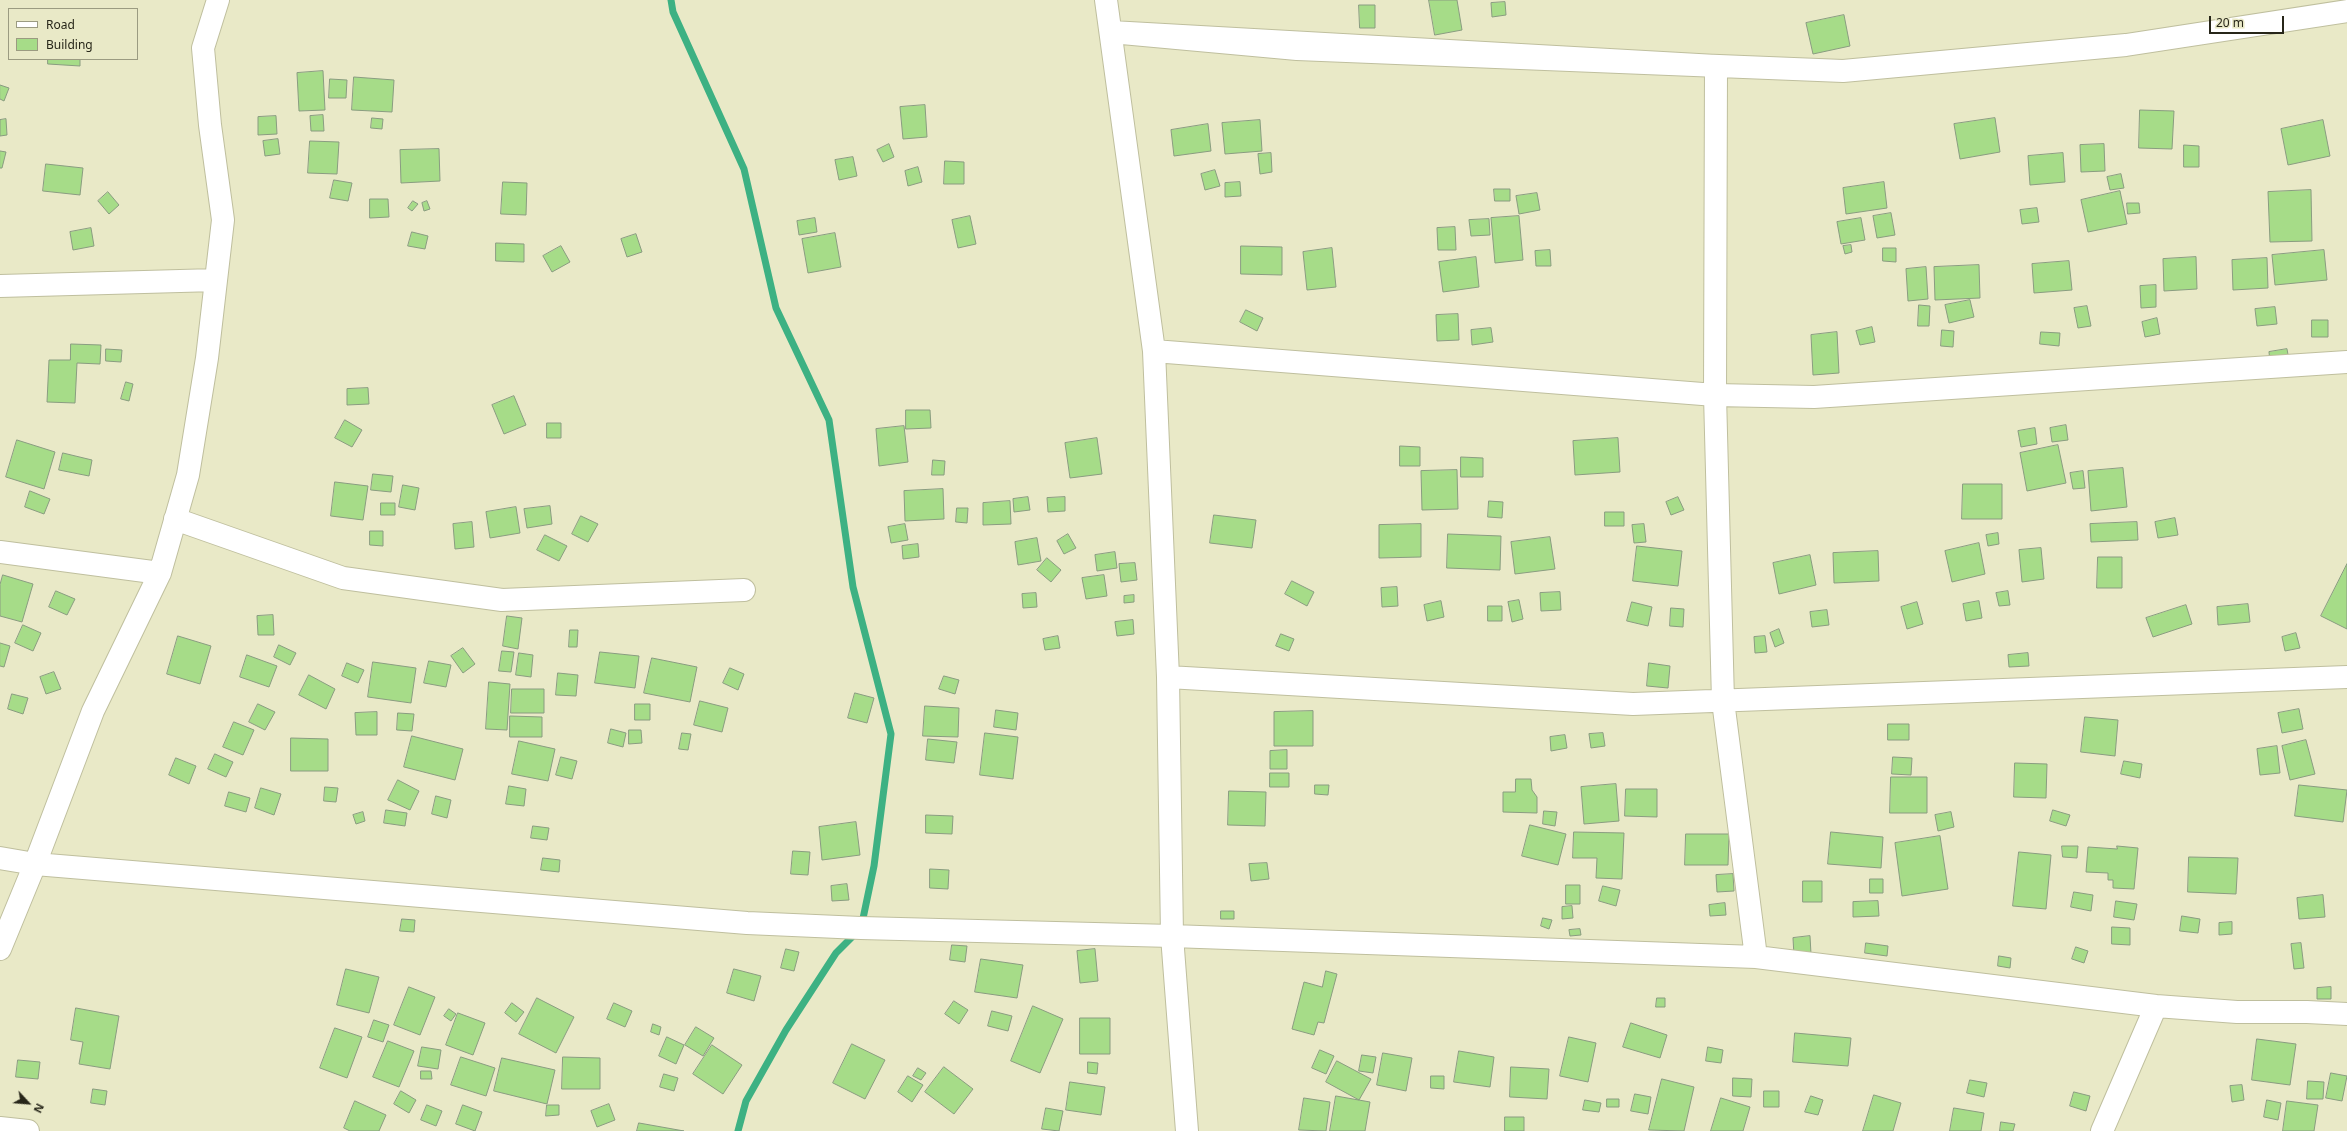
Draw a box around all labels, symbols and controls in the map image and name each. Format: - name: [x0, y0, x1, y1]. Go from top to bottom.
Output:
- legend: [8, 8, 138, 60]
- scale bar: [2211, 8, 2286, 34]
- text: 20 m: [2216, 14, 2244, 31]
- text: Road: [46, 16, 75, 33]
- text: Building: [46, 36, 93, 53]
- north arrow: [8, 1083, 48, 1123]
- text: N: [31, 1101, 48, 1116]

